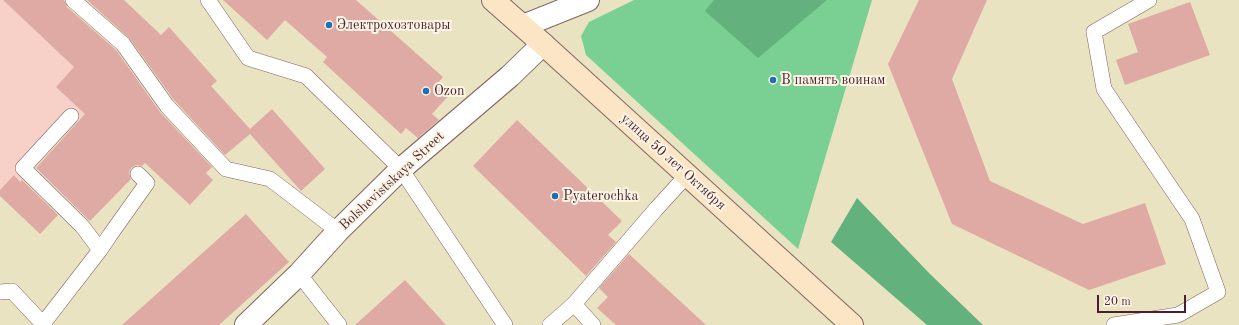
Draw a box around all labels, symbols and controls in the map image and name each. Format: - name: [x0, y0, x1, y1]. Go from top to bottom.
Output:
- place label: Электрохозтовары: [337, 17, 451, 33]
- marker: Электрохозтовары: [324, 20, 334, 30]
- place label: В память воинам: [781, 72, 885, 88]
- marker: В память воинам: [768, 75, 778, 85]
- place label: Ozon: [434, 83, 464, 99]
- marker: Ozon: [421, 86, 431, 96]
- street label: улица 50 лет Октября: [617, 110, 729, 214]
- street label: Bolshevistskaya Street: [336, 128, 448, 234]
- place label: Pyaterochka: [563, 188, 638, 204]
- marker: Pyaterochka: [550, 191, 560, 201]
- scale bar: [1099, 287, 1188, 313]
- text: 20 m: [1104, 296, 1131, 308]

